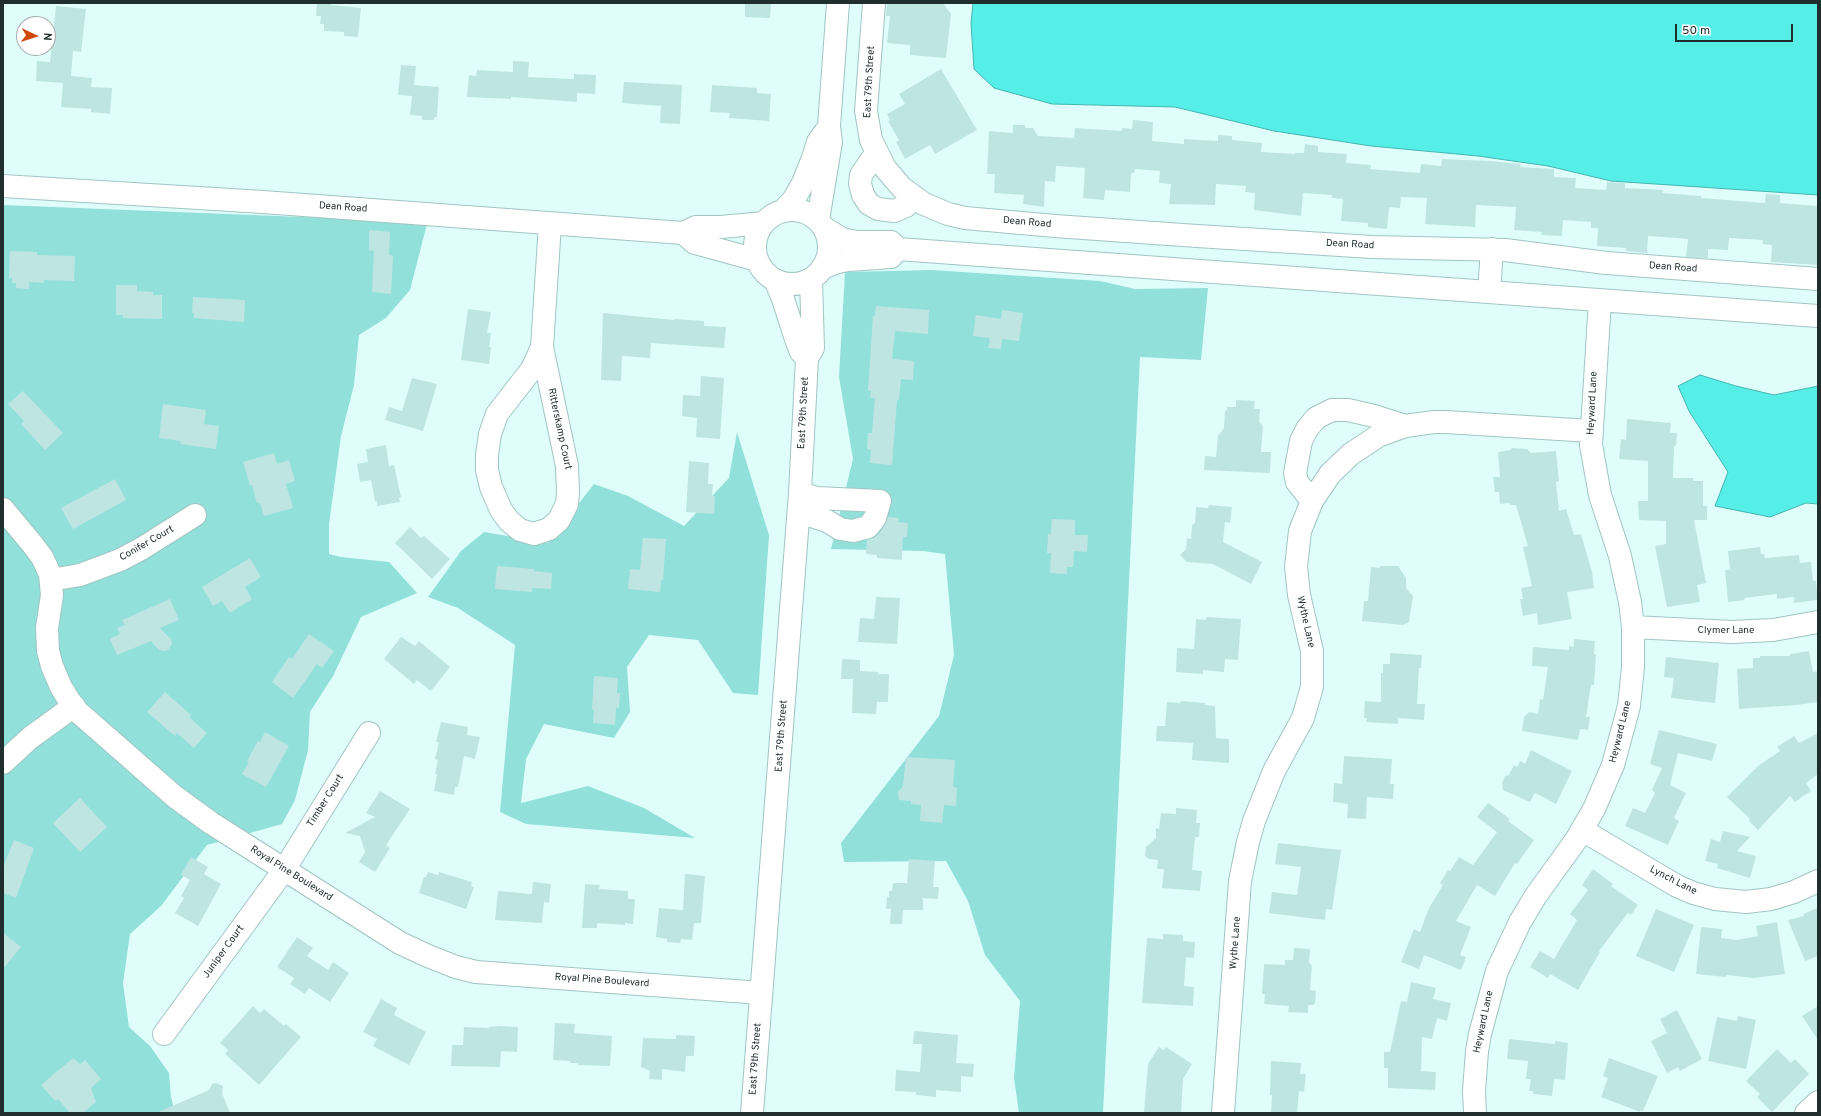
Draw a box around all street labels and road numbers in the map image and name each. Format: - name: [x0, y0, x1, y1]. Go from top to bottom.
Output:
- street label: East 79th Street: [862, 46, 878, 118]
- street label: Dean Road: [318, 200, 368, 216]
- street label: Dean Road: [1002, 215, 1052, 231]
- street label: Dean Road: [1325, 238, 1375, 252]
- street label: Dean Road: [1648, 260, 1698, 276]
- street label: Heyward Lane: [1585, 371, 1601, 435]
- street label: East 79th Street: [796, 377, 812, 449]
- street label: Ritterskamp Court: [544, 387, 574, 471]
- street label: Conifer Court: [118, 524, 176, 564]
- street label: Wythe Lane: [1293, 595, 1317, 649]
- street label: Clymer Lane: [1698, 625, 1754, 637]
- street label: East 79th Street: [773, 700, 791, 772]
- street label: Heyward Lane: [1607, 700, 1635, 764]
- street label: Timber Court: [305, 772, 347, 830]
- street label: Royal Pine Boulevard: [248, 844, 334, 904]
- street label: Lynch Lane: [1647, 864, 1699, 898]
- street label: Wythe Lane: [1228, 916, 1244, 970]
- street label: Juniper Court: [201, 923, 247, 981]
- street label: Royal Pine Boulevard: [554, 972, 650, 990]
- street label: Heyward Lane: [1472, 990, 1496, 1054]
- street label: East 79th Street: [747, 1023, 765, 1095]

